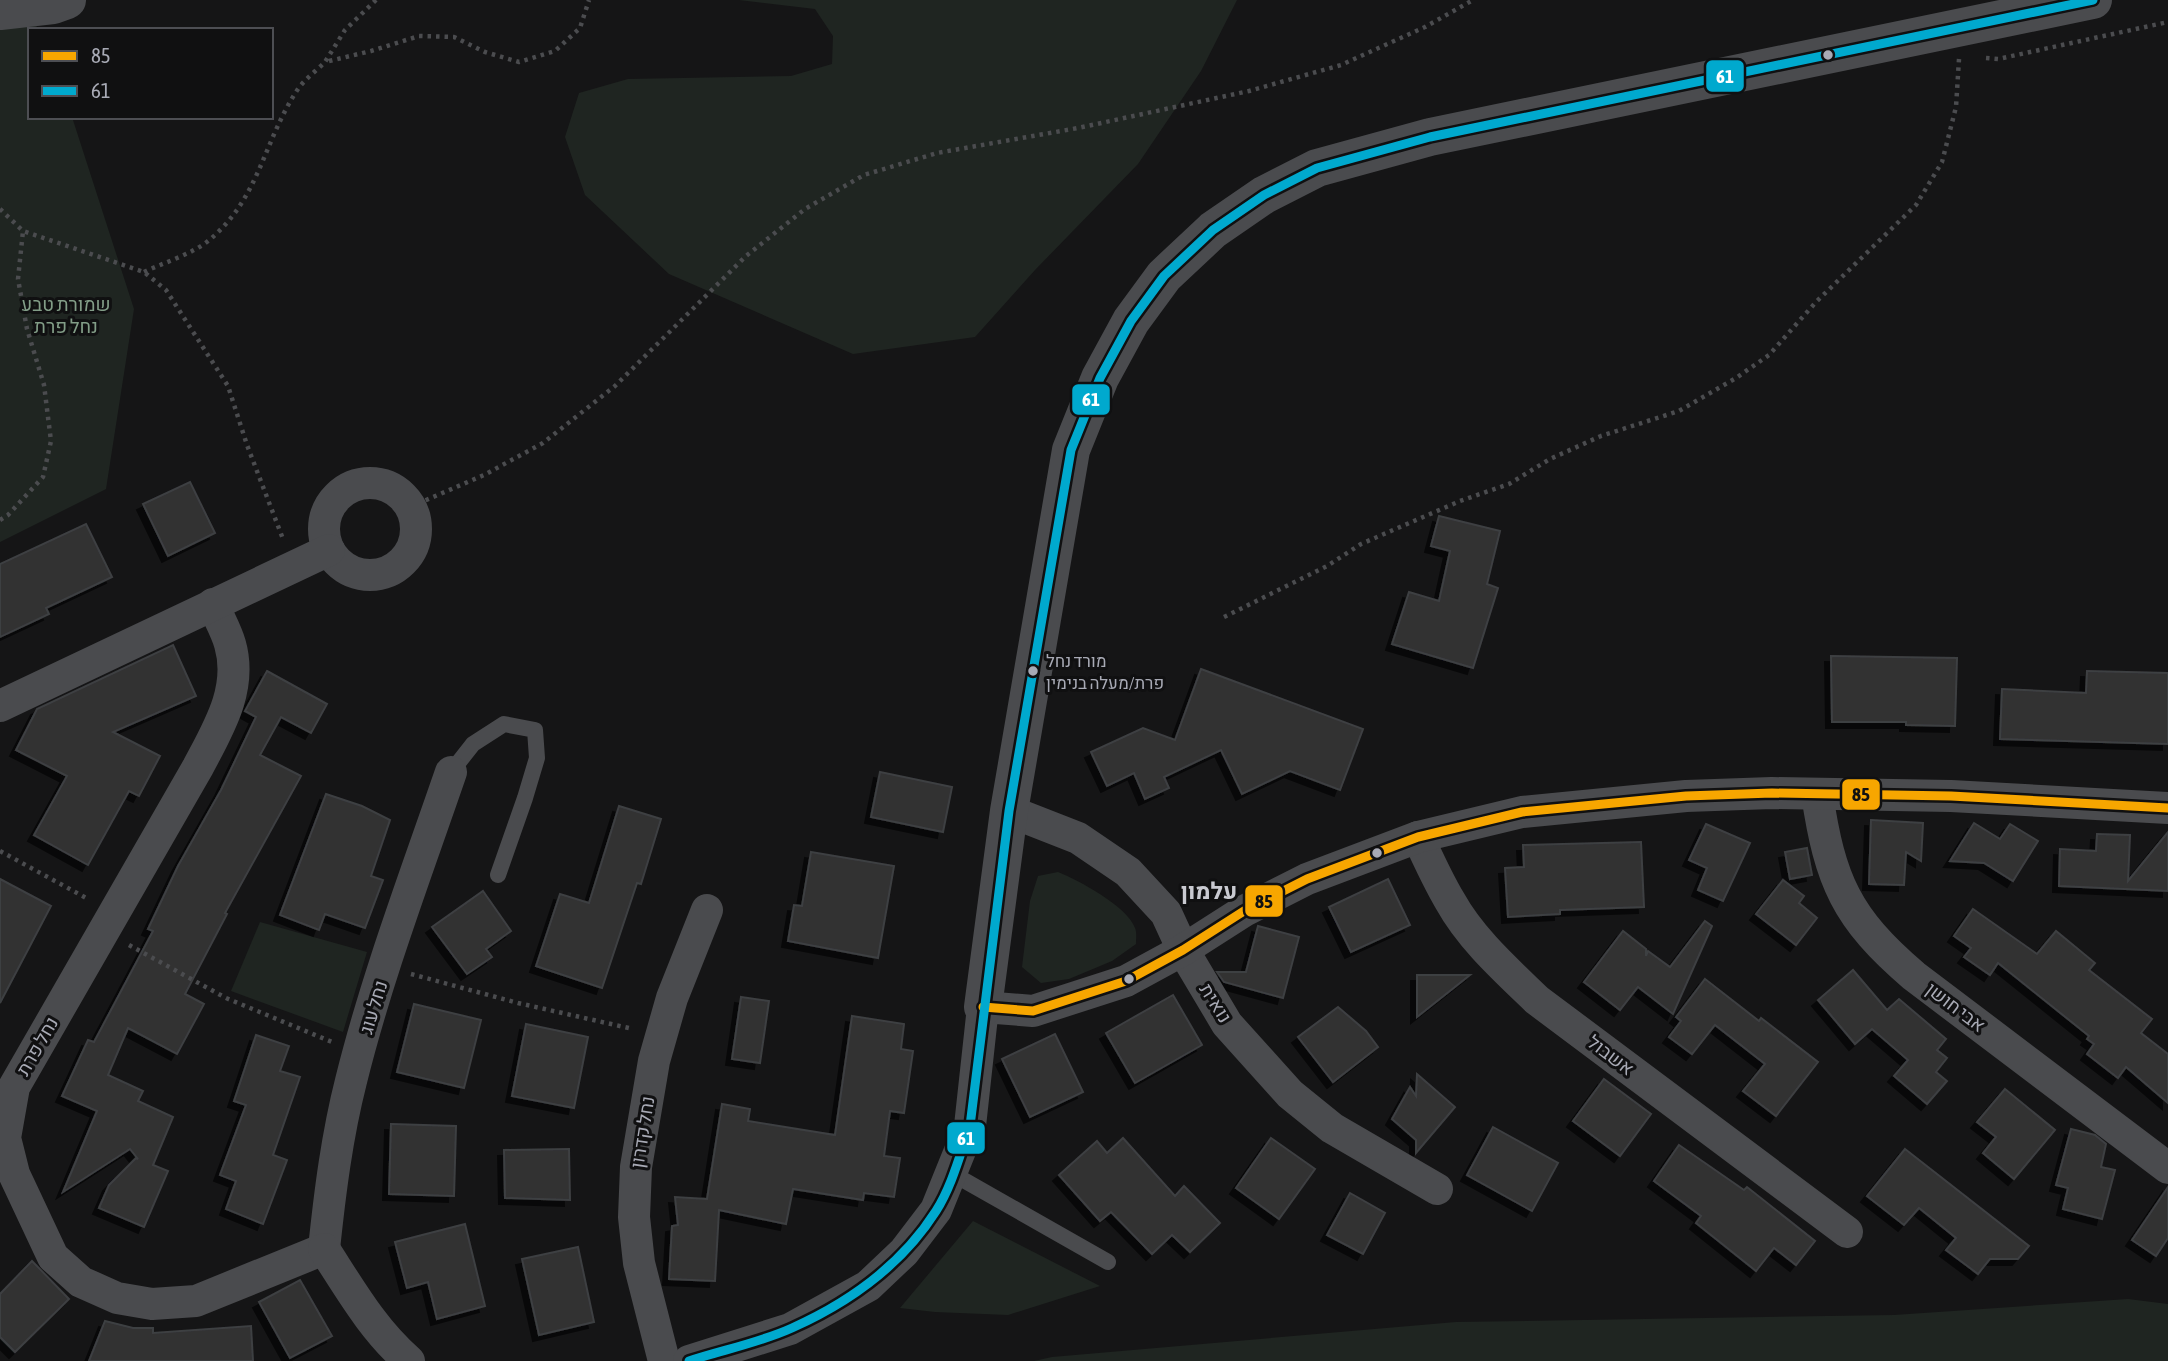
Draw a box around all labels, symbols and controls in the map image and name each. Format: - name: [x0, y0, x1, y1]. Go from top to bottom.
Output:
- legend: [28, 28, 273, 119]
- text: 85: [91, 43, 111, 67]
- unlabelled marker: [1821, 48, 1835, 62]
- line badge: 61: [1705, 59, 1745, 93]
- text: 61: [1716, 65, 1734, 87]
- text: 61: [91, 78, 111, 102]
- park label: שמורת טבע נחל פרת: [21, 293, 111, 337]
- line badge: 61: [1071, 383, 1111, 416]
- text: 61: [1082, 388, 1100, 410]
- place label: מורד נחל פרת/מעלה בנימין: [1046, 651, 1164, 693]
- marker: מורד נחל פרת/מעלה בנימין: [1026, 664, 1040, 678]
- line badge: 85: [1841, 778, 1881, 811]
- text: 85: [1852, 783, 1870, 805]
- unlabelled marker: [1370, 846, 1384, 860]
- district label: עלמון: [1181, 878, 1237, 904]
- line badge: 85: [1244, 884, 1284, 918]
- text: 85: [1255, 890, 1273, 912]
- unlabelled marker: [1122, 972, 1136, 986]
- street label: נחל עוג: [354, 978, 392, 1036]
- street label: אבי חושן: [1922, 978, 1990, 1036]
- street label: נואית: [1195, 979, 1237, 1027]
- street label: נחל פרת: [12, 1013, 62, 1079]
- street label: אשבול: [1583, 1030, 1639, 1080]
- street label: נחל קדרון: [625, 1094, 659, 1170]
- line badge: 61: [946, 1121, 986, 1155]
- text: 61: [957, 1127, 975, 1149]

